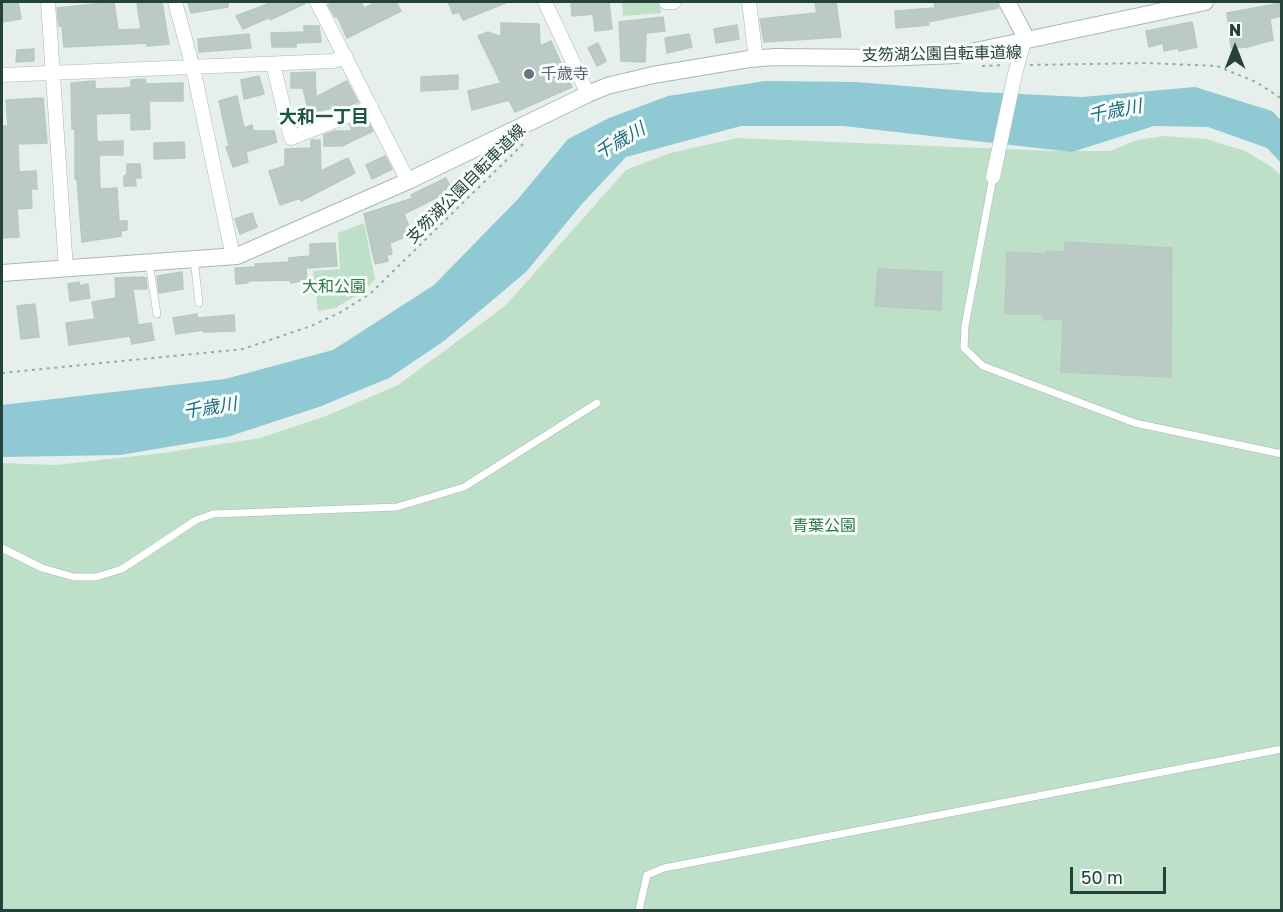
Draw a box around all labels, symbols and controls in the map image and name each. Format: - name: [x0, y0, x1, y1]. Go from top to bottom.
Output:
- north arrow: [1205, 18, 1265, 78]
- text: N: [1229, 20, 1241, 40]
- street label: 支笏湖公園自転車道線: [862, 43, 1022, 65]
- place label: 千歳寺: [541, 64, 589, 84]
- marker: 千歳寺: [522, 67, 536, 81]
- water label: 千歳川: [1086, 95, 1144, 127]
- district label: 大和一丁目: [279, 106, 369, 128]
- water label: 千歳川: [591, 118, 649, 164]
- street label: 支笏湖公園自転車道線: [403, 121, 529, 247]
- park label: 大和公園: [302, 277, 366, 297]
- water label: 千歳川: [182, 393, 238, 423]
- park label: 青葉公園: [792, 516, 856, 536]
- scale bar: [1073, 855, 1169, 893]
- text: 50 m: [1081, 866, 1123, 888]

